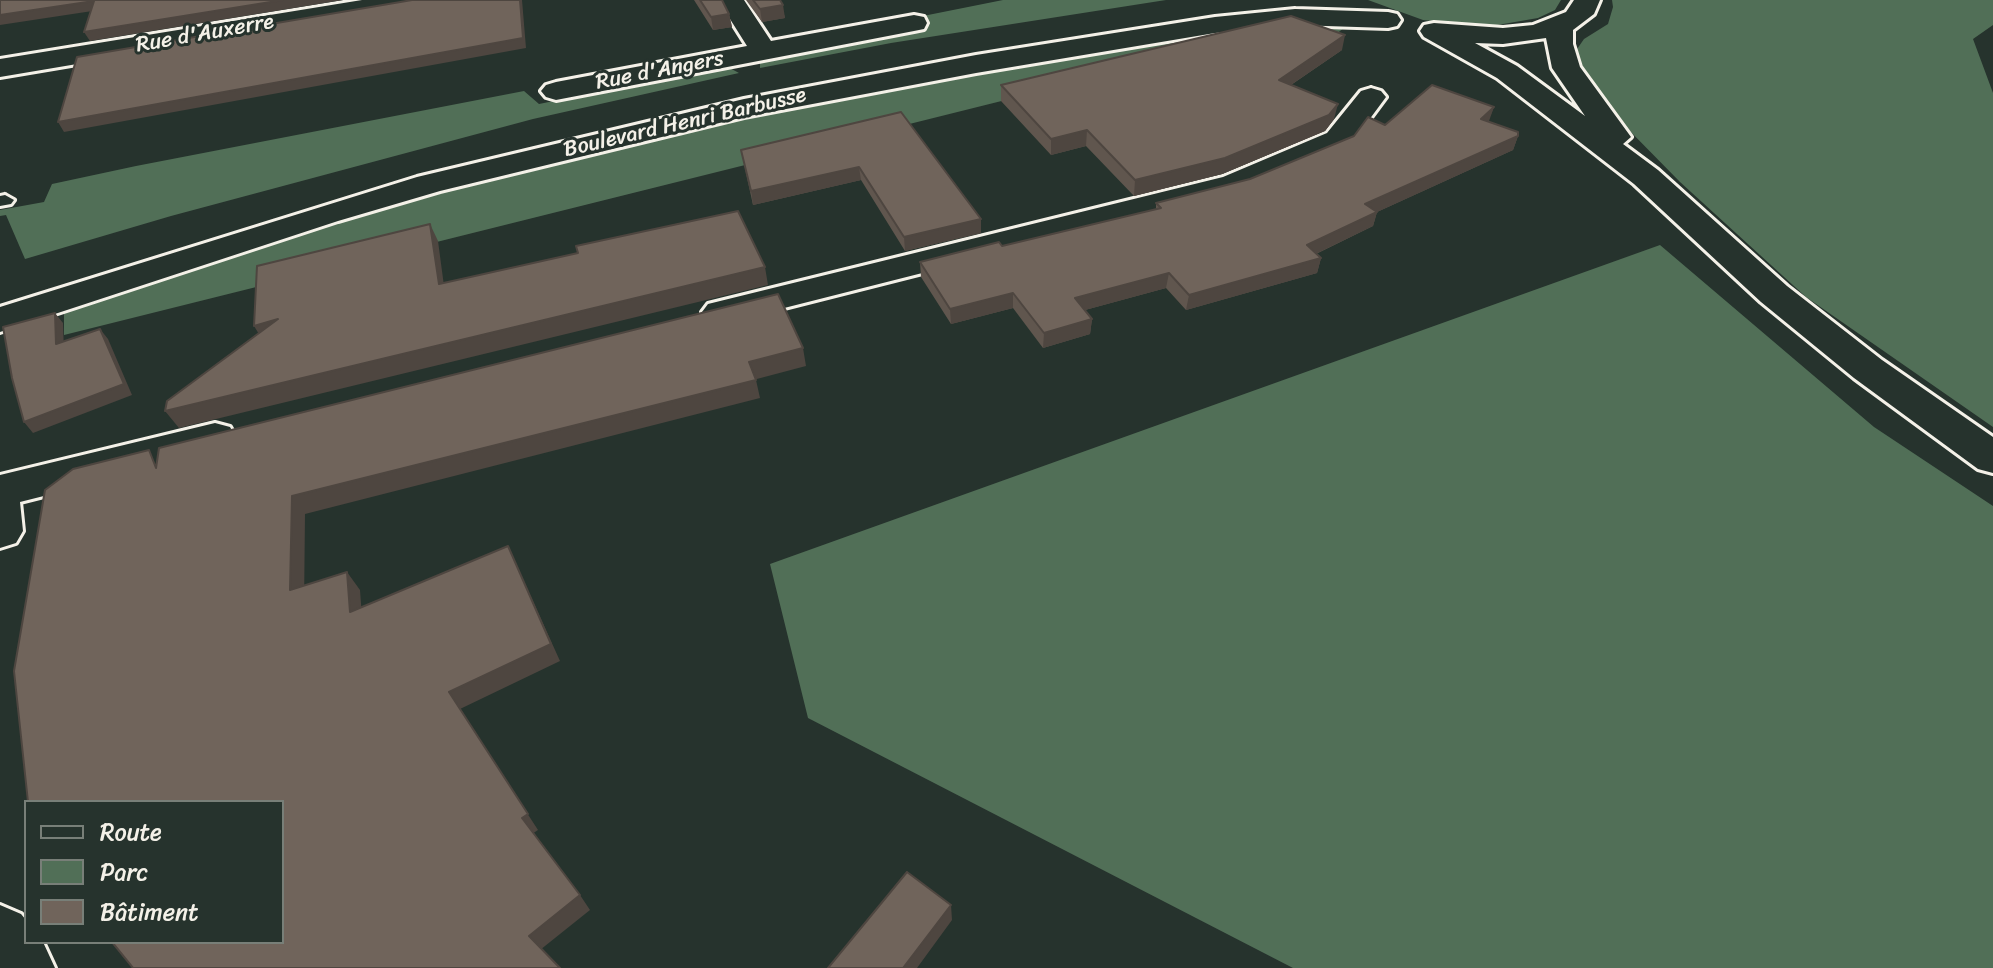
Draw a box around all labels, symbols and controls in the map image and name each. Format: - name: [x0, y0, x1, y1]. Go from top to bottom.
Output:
- street label: Rue d'Auxerre: [134, 9, 276, 59]
- street label: Rue d'Angers: [594, 46, 726, 96]
- street label: Boulevard Henri Barbusse: [561, 82, 809, 164]
- legend: [24, 800, 284, 944]
- text: Route: [100, 811, 162, 853]
- text: Parc: [100, 851, 148, 893]
- text: Bâtiment: [100, 891, 199, 933]

